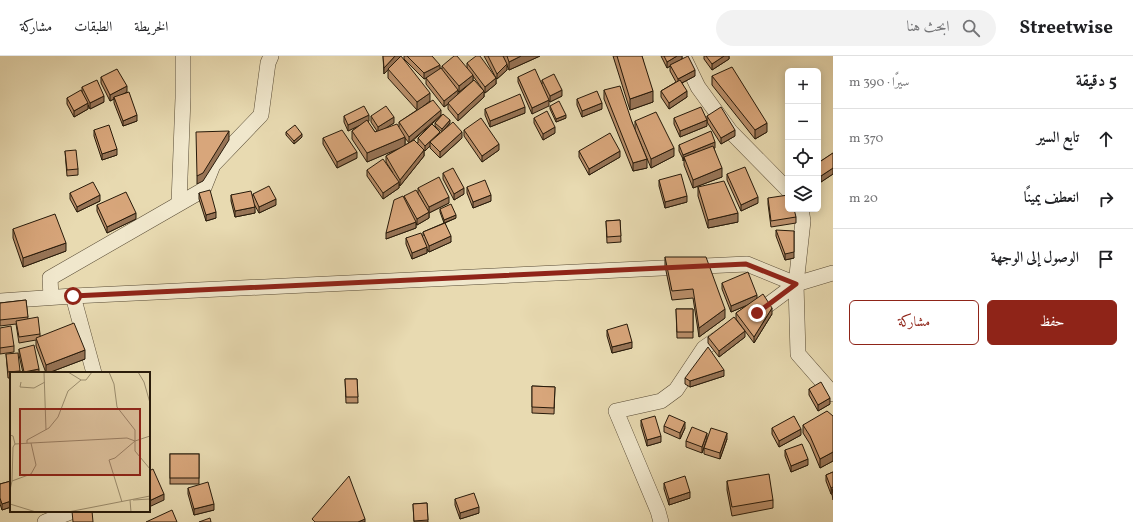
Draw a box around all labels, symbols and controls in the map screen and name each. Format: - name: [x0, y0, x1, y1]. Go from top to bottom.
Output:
- search box: [716, 10, 996, 46]
- text: Streetwise: [1020, 15, 1113, 41]
- text: ابحث هنا: [907, 17, 950, 38]
- icon: search: [960, 17, 982, 39]
- text: مشاركة: [20, 18, 52, 37]
- text: الطبقات: [74, 18, 112, 37]
- text: الخريطة: [134, 18, 168, 37]
- map controls: [785, 68, 821, 212]
- button: +: [785, 68, 821, 104]
- text: 5 دقيقة: [1076, 70, 1117, 93]
- text: سيرًا · 390 m: [849, 74, 909, 92]
- button: −: [785, 104, 821, 140]
- text: تابع السير: [1037, 128, 1079, 149]
- icon: ahead: [1095, 128, 1117, 150]
- text: 370 m: [849, 130, 883, 148]
- button: locate: [785, 140, 821, 176]
- button: layers: [785, 176, 821, 212]
- text: انعطف يمينًا: [1024, 188, 1079, 209]
- icon: right: [1095, 188, 1117, 210]
- text: 20 m: [849, 190, 878, 208]
- text: الوصول إلى الوجهة: [991, 248, 1079, 269]
- icon: arrive: [1095, 248, 1117, 270]
- route start: [64, 287, 82, 305]
- button: مشاركة: [849, 300, 979, 345]
- button: حفظ: [987, 300, 1117, 345]
- route end: [748, 304, 766, 322]
- inset map: [10, 372, 150, 512]

